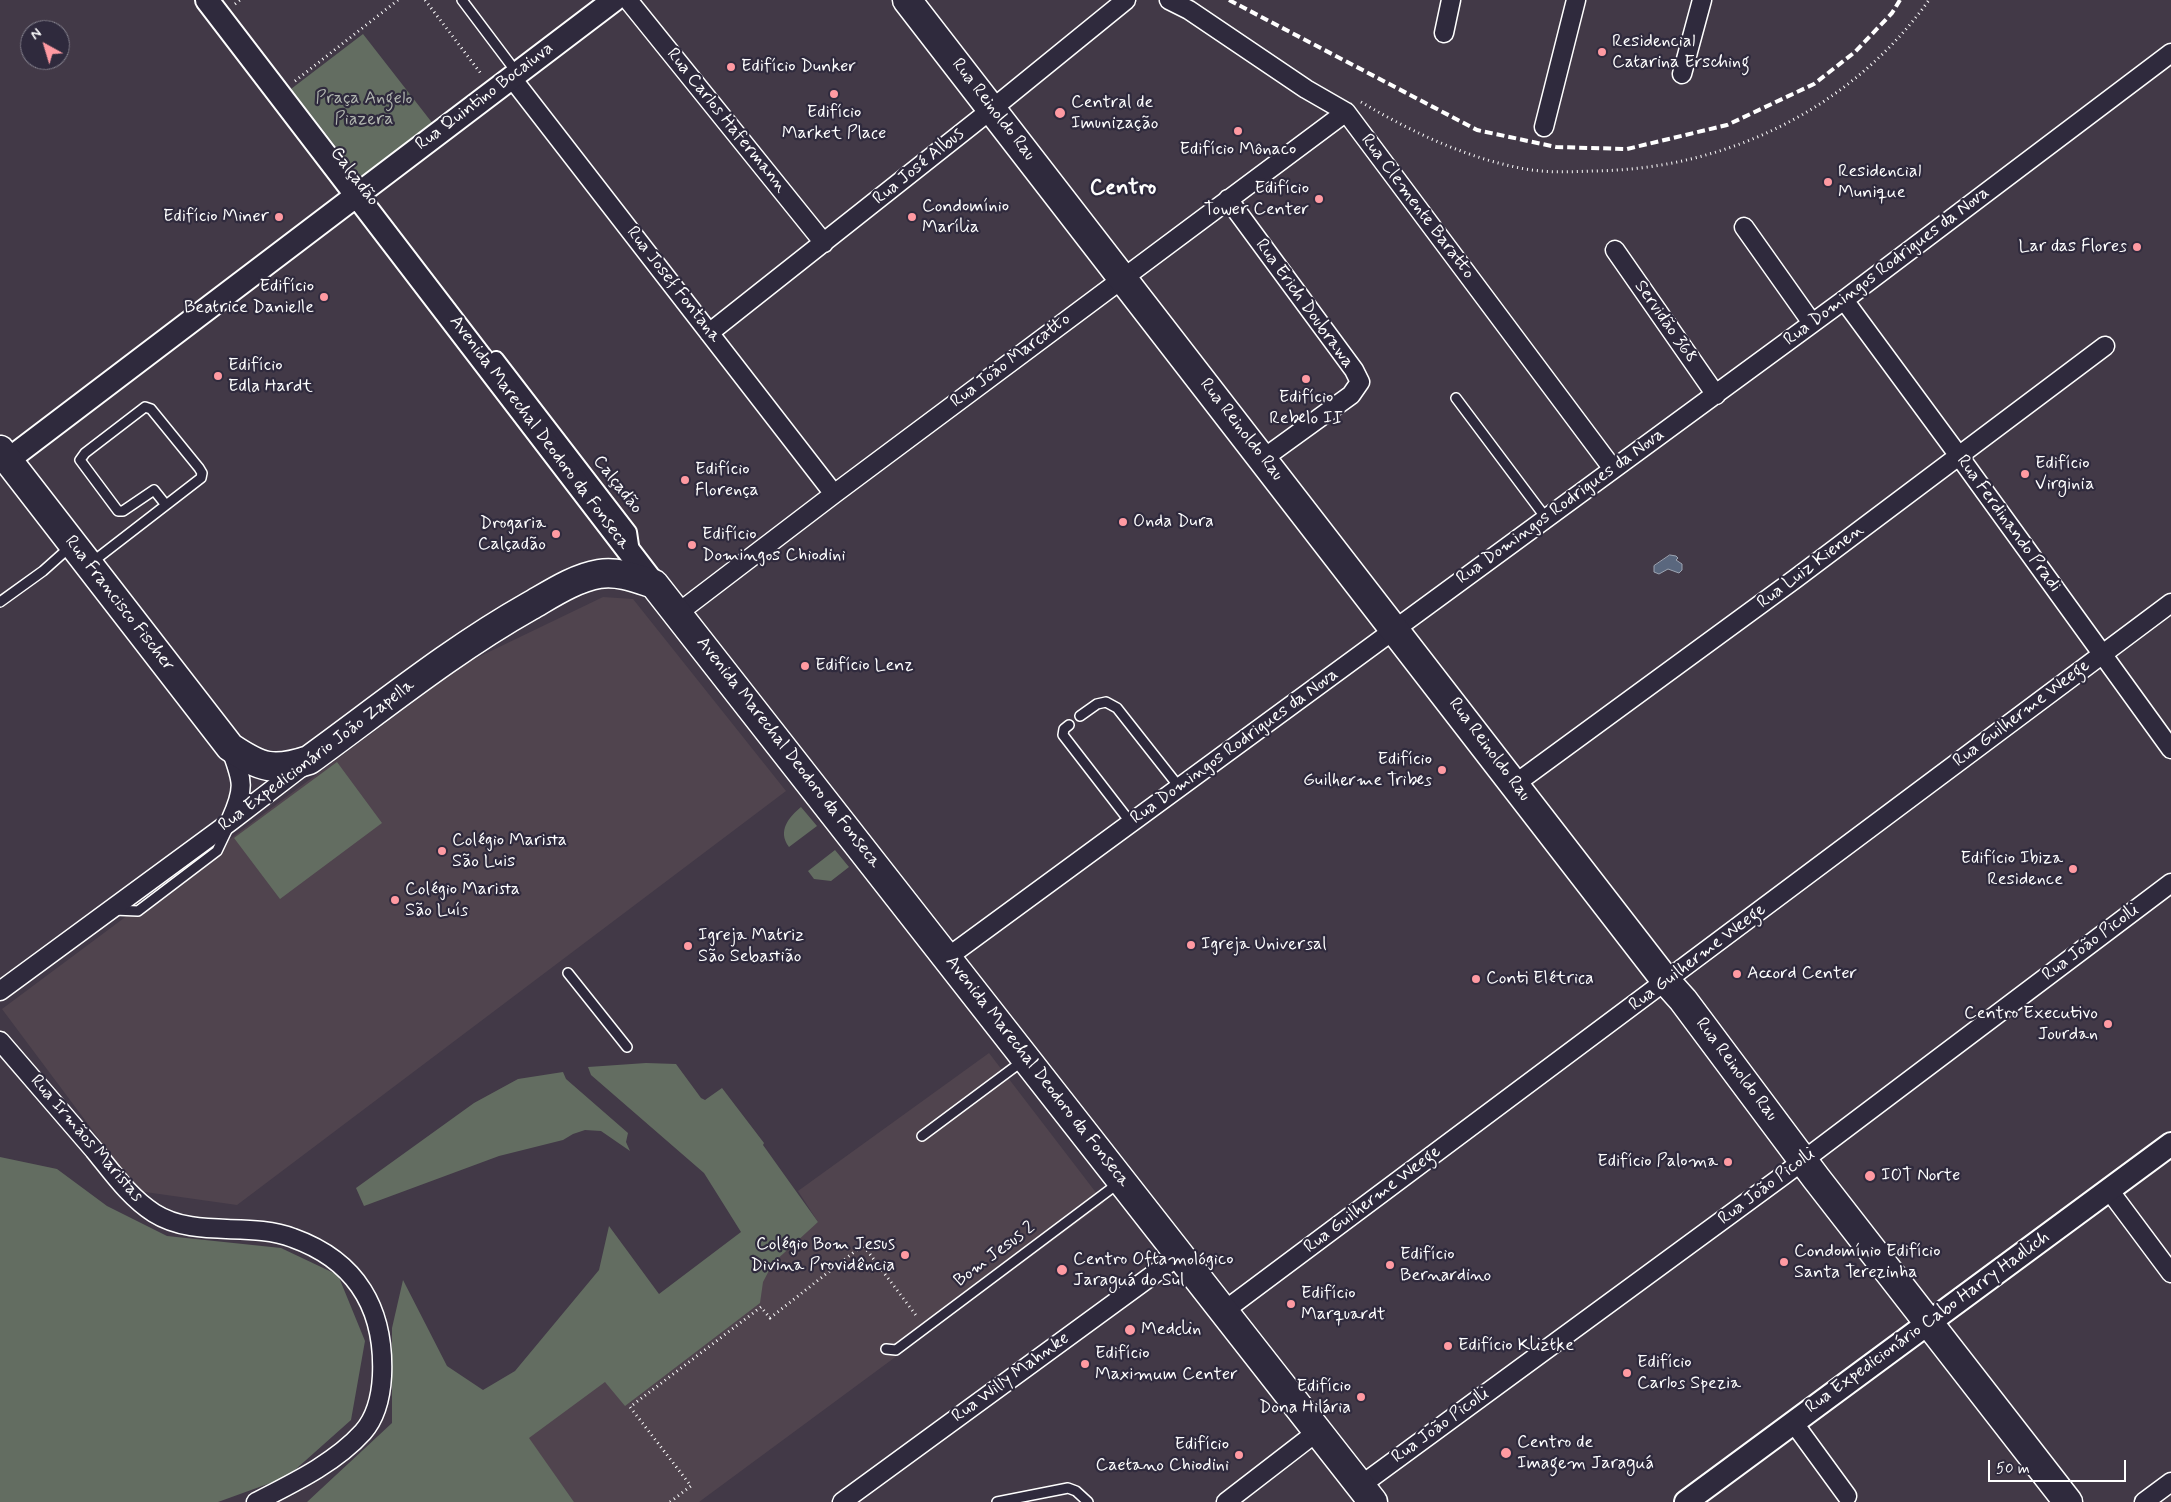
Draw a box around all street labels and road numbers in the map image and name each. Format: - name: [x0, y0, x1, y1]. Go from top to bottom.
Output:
- street label: Rua Quintino Bocaiuva: [412, 38, 558, 156]
- street label: Rua Carlos Hafermann: [661, 44, 791, 198]
- street label: Rua Reinoldo Rau: [946, 55, 1040, 165]
- street label: Rua José Albus: [869, 124, 969, 210]
- street label: Rua Clemente Baratto: [1355, 130, 1479, 284]
- street label: Calçadão: [325, 143, 383, 211]
- street label: Rua Domingos Rodrigues da Nova: [1780, 183, 1994, 351]
- street label: Rua Josef Fontana: [621, 223, 725, 347]
- street label: Rua Erich Doubrawa: [1250, 235, 1358, 373]
- street label: Servidão 368: [1629, 277, 1701, 367]
- street label: Rua João Marcatto: [947, 309, 1075, 413]
- street label: Avenida Marechal Deodoro da Fonseca: [444, 312, 634, 554]
- street label: Rua Reinoldo Rau: [1194, 375, 1288, 485]
- street label: Rua Domingos Rodrigues da Nova: [1453, 424, 1669, 590]
- street label: Calçadão: [588, 451, 646, 519]
- street label: Rua Ferdinando Pradi: [1951, 451, 2065, 597]
- street label: Rua Luiz Kienen: [1753, 520, 1869, 614]
- street label: Rua Francisco Fischer: [59, 532, 179, 676]
- street label: Avenida Marechal Deodoro da Fonseca: [691, 633, 885, 873]
- street label: Rua Guilherme Weege: [1949, 655, 2095, 773]
- street label: Rua Domingos Rodrigues da Nova: [1127, 664, 1343, 830]
- street label: Rua Expedicionário João Zapella: [215, 675, 419, 837]
- street label: Rua Reinoldo Rau: [1443, 694, 1535, 806]
- street label: Rua Guilherme Weege: [1625, 899, 1771, 1017]
- street label: Rua João Picolli: [2038, 900, 2144, 986]
- street label: Avenida Marechal Deodoro da Fonseca: [940, 952, 1134, 1192]
- street label: Rua Reinoldo Rau: [1690, 1014, 1782, 1126]
- street label: Rua Irmãos Maristas: [25, 1071, 147, 1207]
- street label: Rua Guilherme Weege: [1300, 1141, 1446, 1259]
- street label: Rua João Picolli: [1714, 1144, 1820, 1230]
- street label: Bom Jesus 2: [950, 1218, 1040, 1292]
- street label: Rua Expedicionário Cabo Harry Hadlich: [1802, 1227, 2054, 1419]
- street label: Rua Willy Mahnke: [948, 1328, 1074, 1428]
- street label: Rua João Picolli: [1388, 1383, 1494, 1469]

